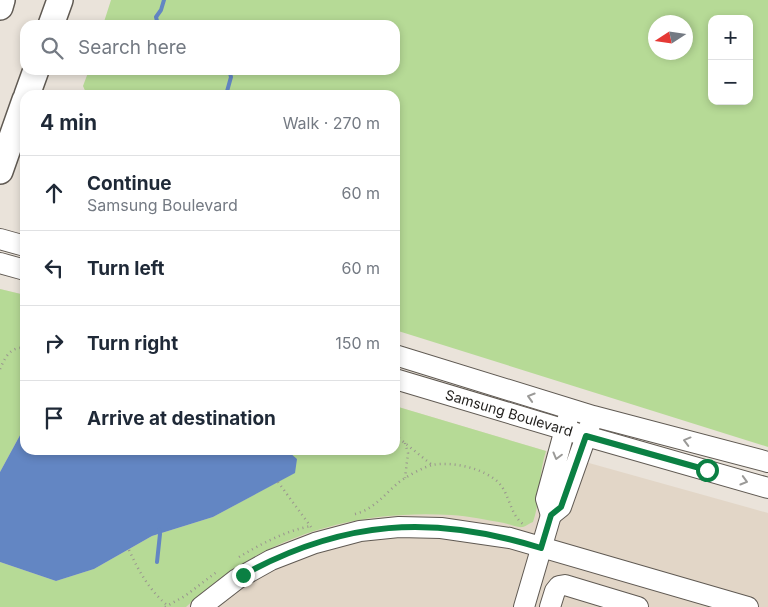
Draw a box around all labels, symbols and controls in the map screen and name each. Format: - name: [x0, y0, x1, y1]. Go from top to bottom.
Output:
- north arrow: [648, 15, 693, 60]
- map controls: [708, 15, 753, 105]
- button: +: [708, 15, 753, 60]
- search box: [20, 20, 400, 75]
- icon: search: [38, 34, 66, 62]
- text: Search here: [78, 36, 187, 59]
- button: −: [708, 60, 753, 105]
- text: 4 min: [40, 110, 97, 135]
- text: Walk · 270 m: [283, 113, 380, 133]
- text: Continue: [87, 172, 172, 195]
- icon: ahead: [40, 179, 68, 207]
- text: 60 m: [341, 183, 380, 203]
- text: Samsung Boulevard: [87, 195, 238, 215]
- icon: left: [40, 254, 68, 282]
- text: Turn left: [87, 257, 165, 280]
- text: 60 m: [341, 258, 380, 278]
- icon: right: [40, 329, 68, 357]
- text: Turn right: [87, 332, 178, 355]
- text: 150 m: [335, 333, 380, 353]
- street label: Samsung Boulevard: [443, 386, 575, 440]
- one-way arrow: [527, 392, 535, 402]
- icon: arrive: [40, 404, 68, 432]
- text: Arrive at destination: [87, 407, 276, 430]
- one-way arrow: [684, 436, 692, 446]
- one-way arrow: [552, 451, 563, 460]
- route start: [696, 459, 719, 482]
- one-way arrow: [740, 476, 748, 486]
- route end: [232, 564, 255, 587]

